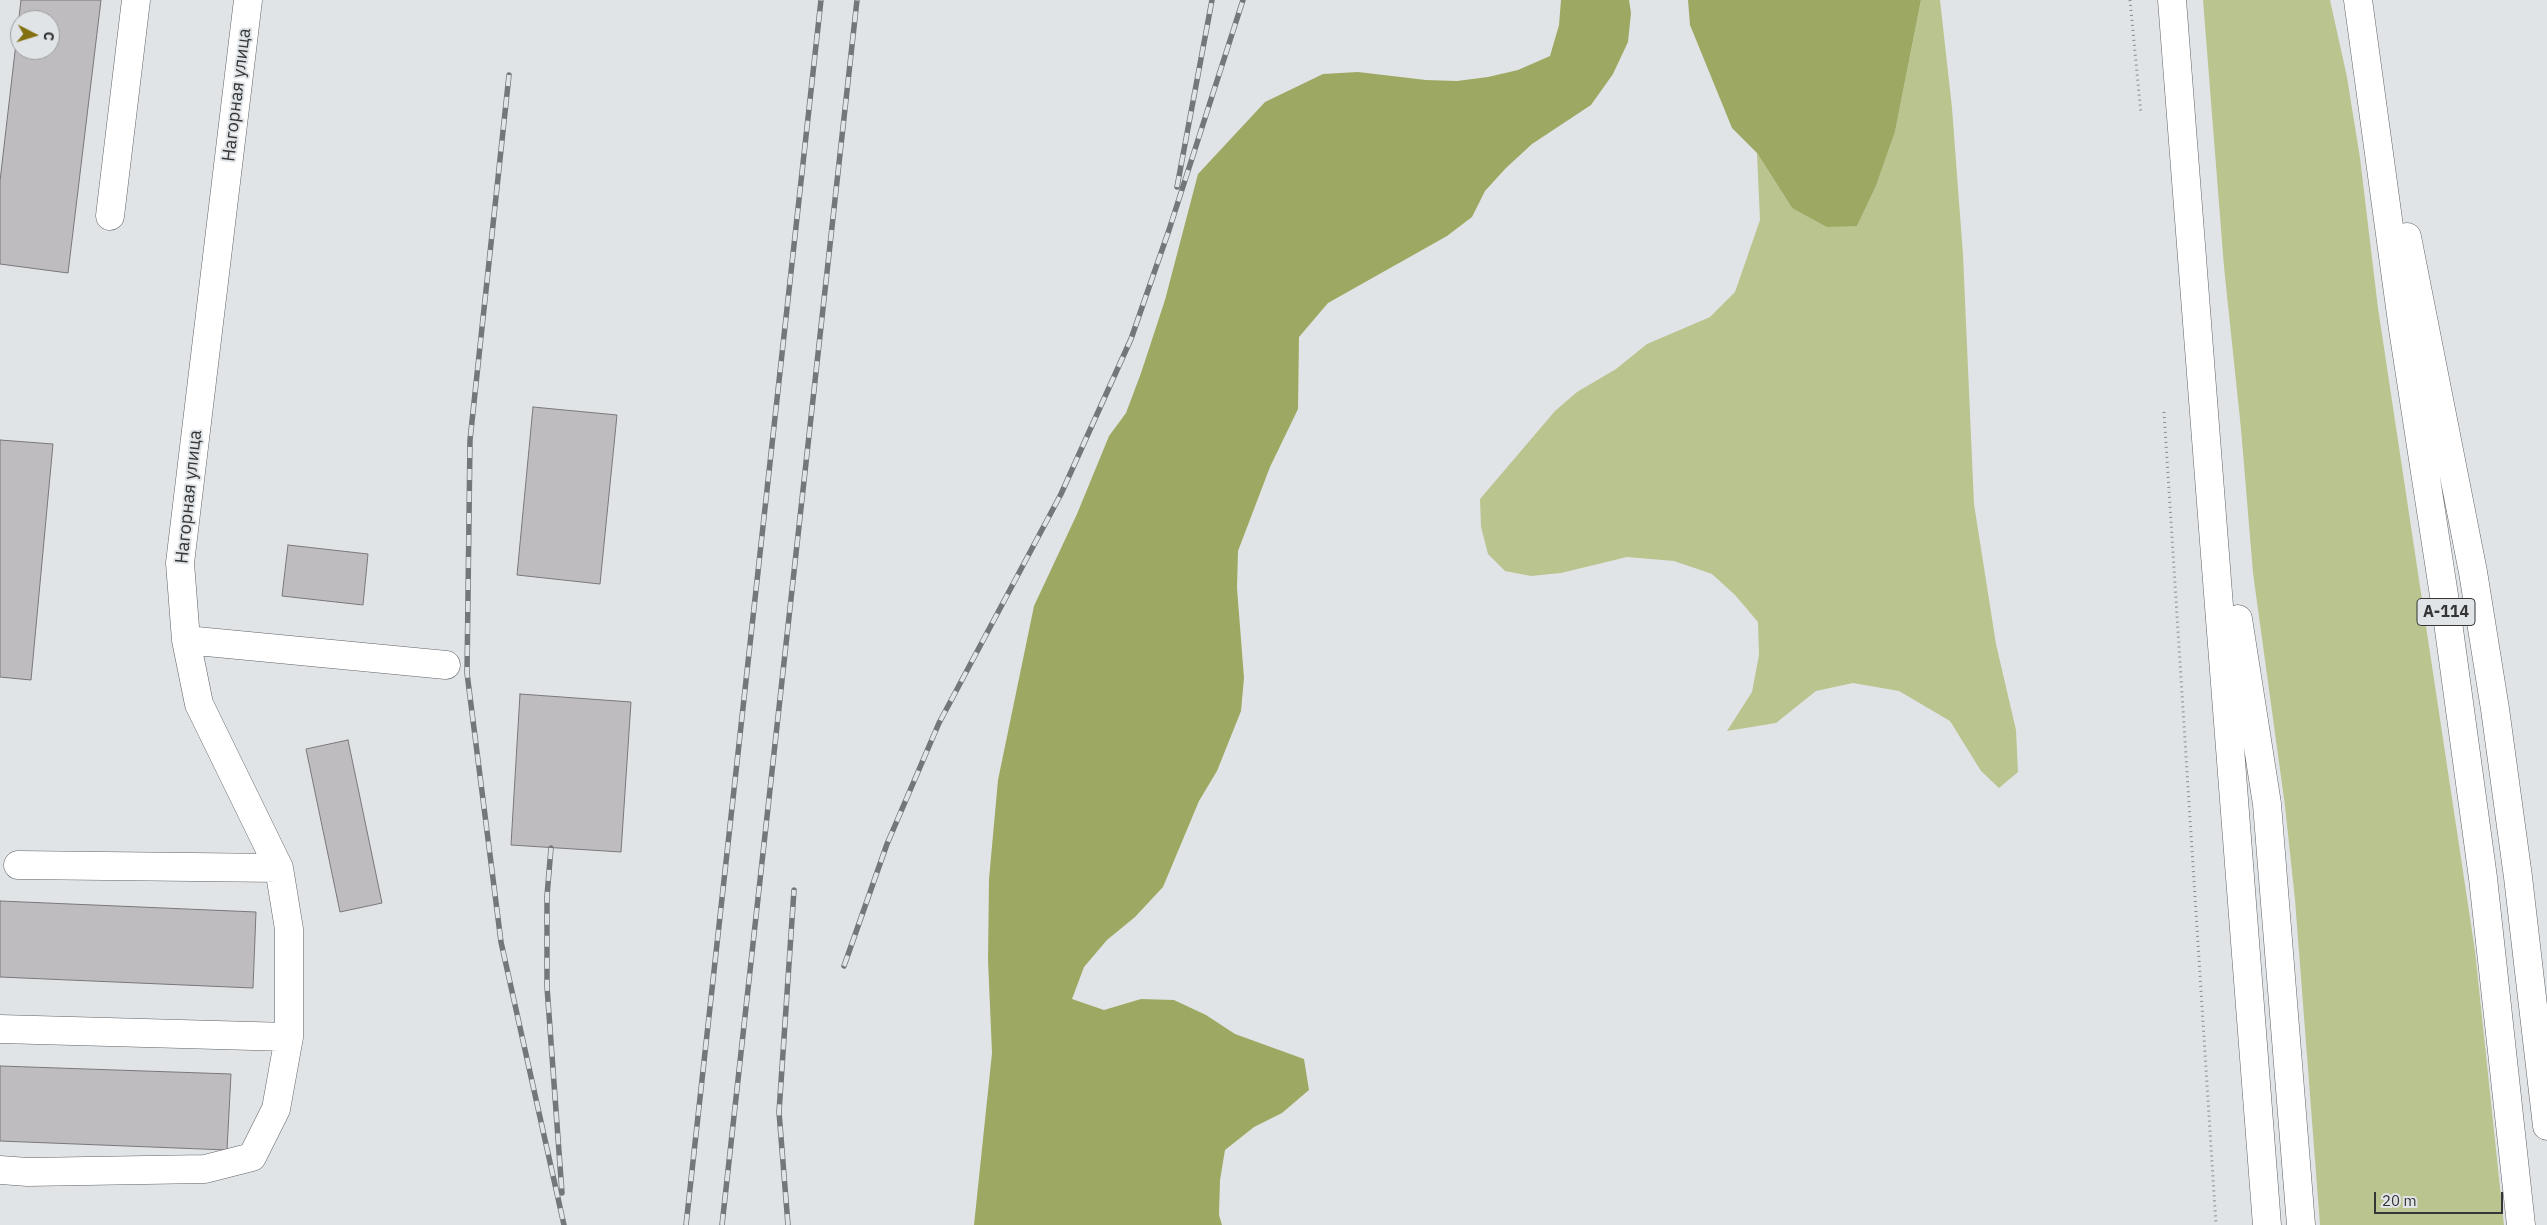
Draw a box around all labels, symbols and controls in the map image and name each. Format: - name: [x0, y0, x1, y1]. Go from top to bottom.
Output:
- north arrow: [10, 10, 60, 60]
- street label: Нагорная улица: [218, 27, 256, 163]
- text: С: [40, 31, 58, 42]
- street label: Нагорная улица: [171, 429, 207, 565]
- road number: А-114: [2417, 598, 2475, 626]
- scale bar: [2377, 1182, 2506, 1214]
- text: 20 m: [2382, 1191, 2417, 1210]

